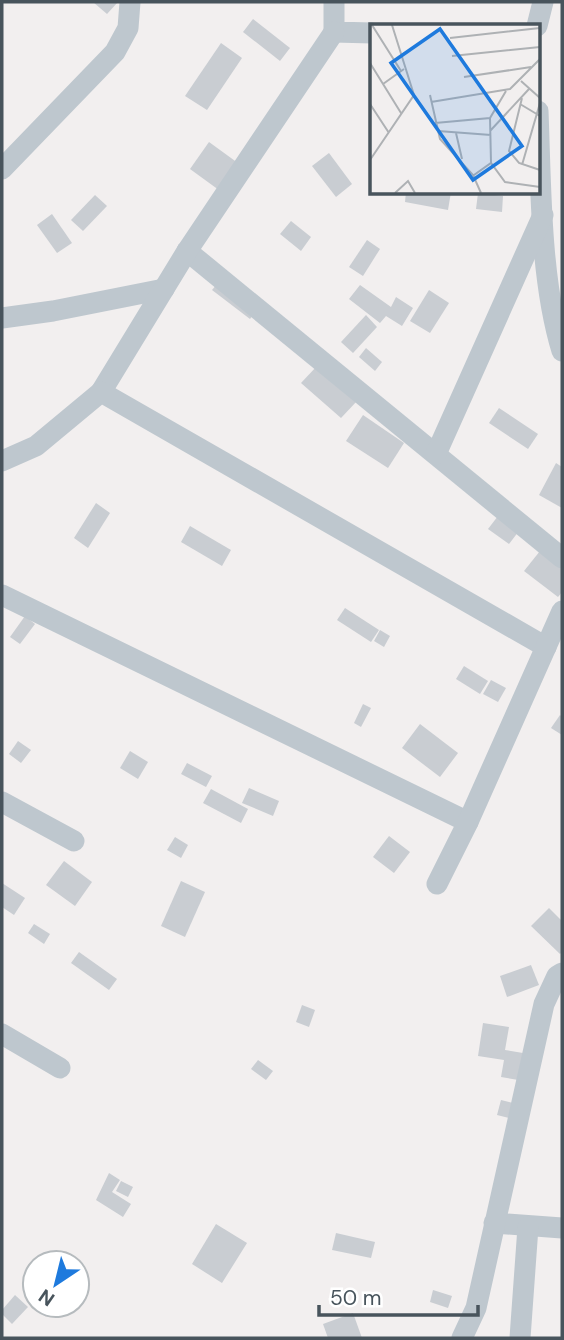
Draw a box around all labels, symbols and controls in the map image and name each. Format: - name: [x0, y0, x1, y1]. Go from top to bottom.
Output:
- inset map: [370, 24, 540, 194]
- north arrow: [21, 1249, 91, 1319]
- scale bar: [319, 1274, 478, 1318]
- text: N: [34, 1283, 59, 1312]
- text: 50 m: [330, 1284, 381, 1312]

